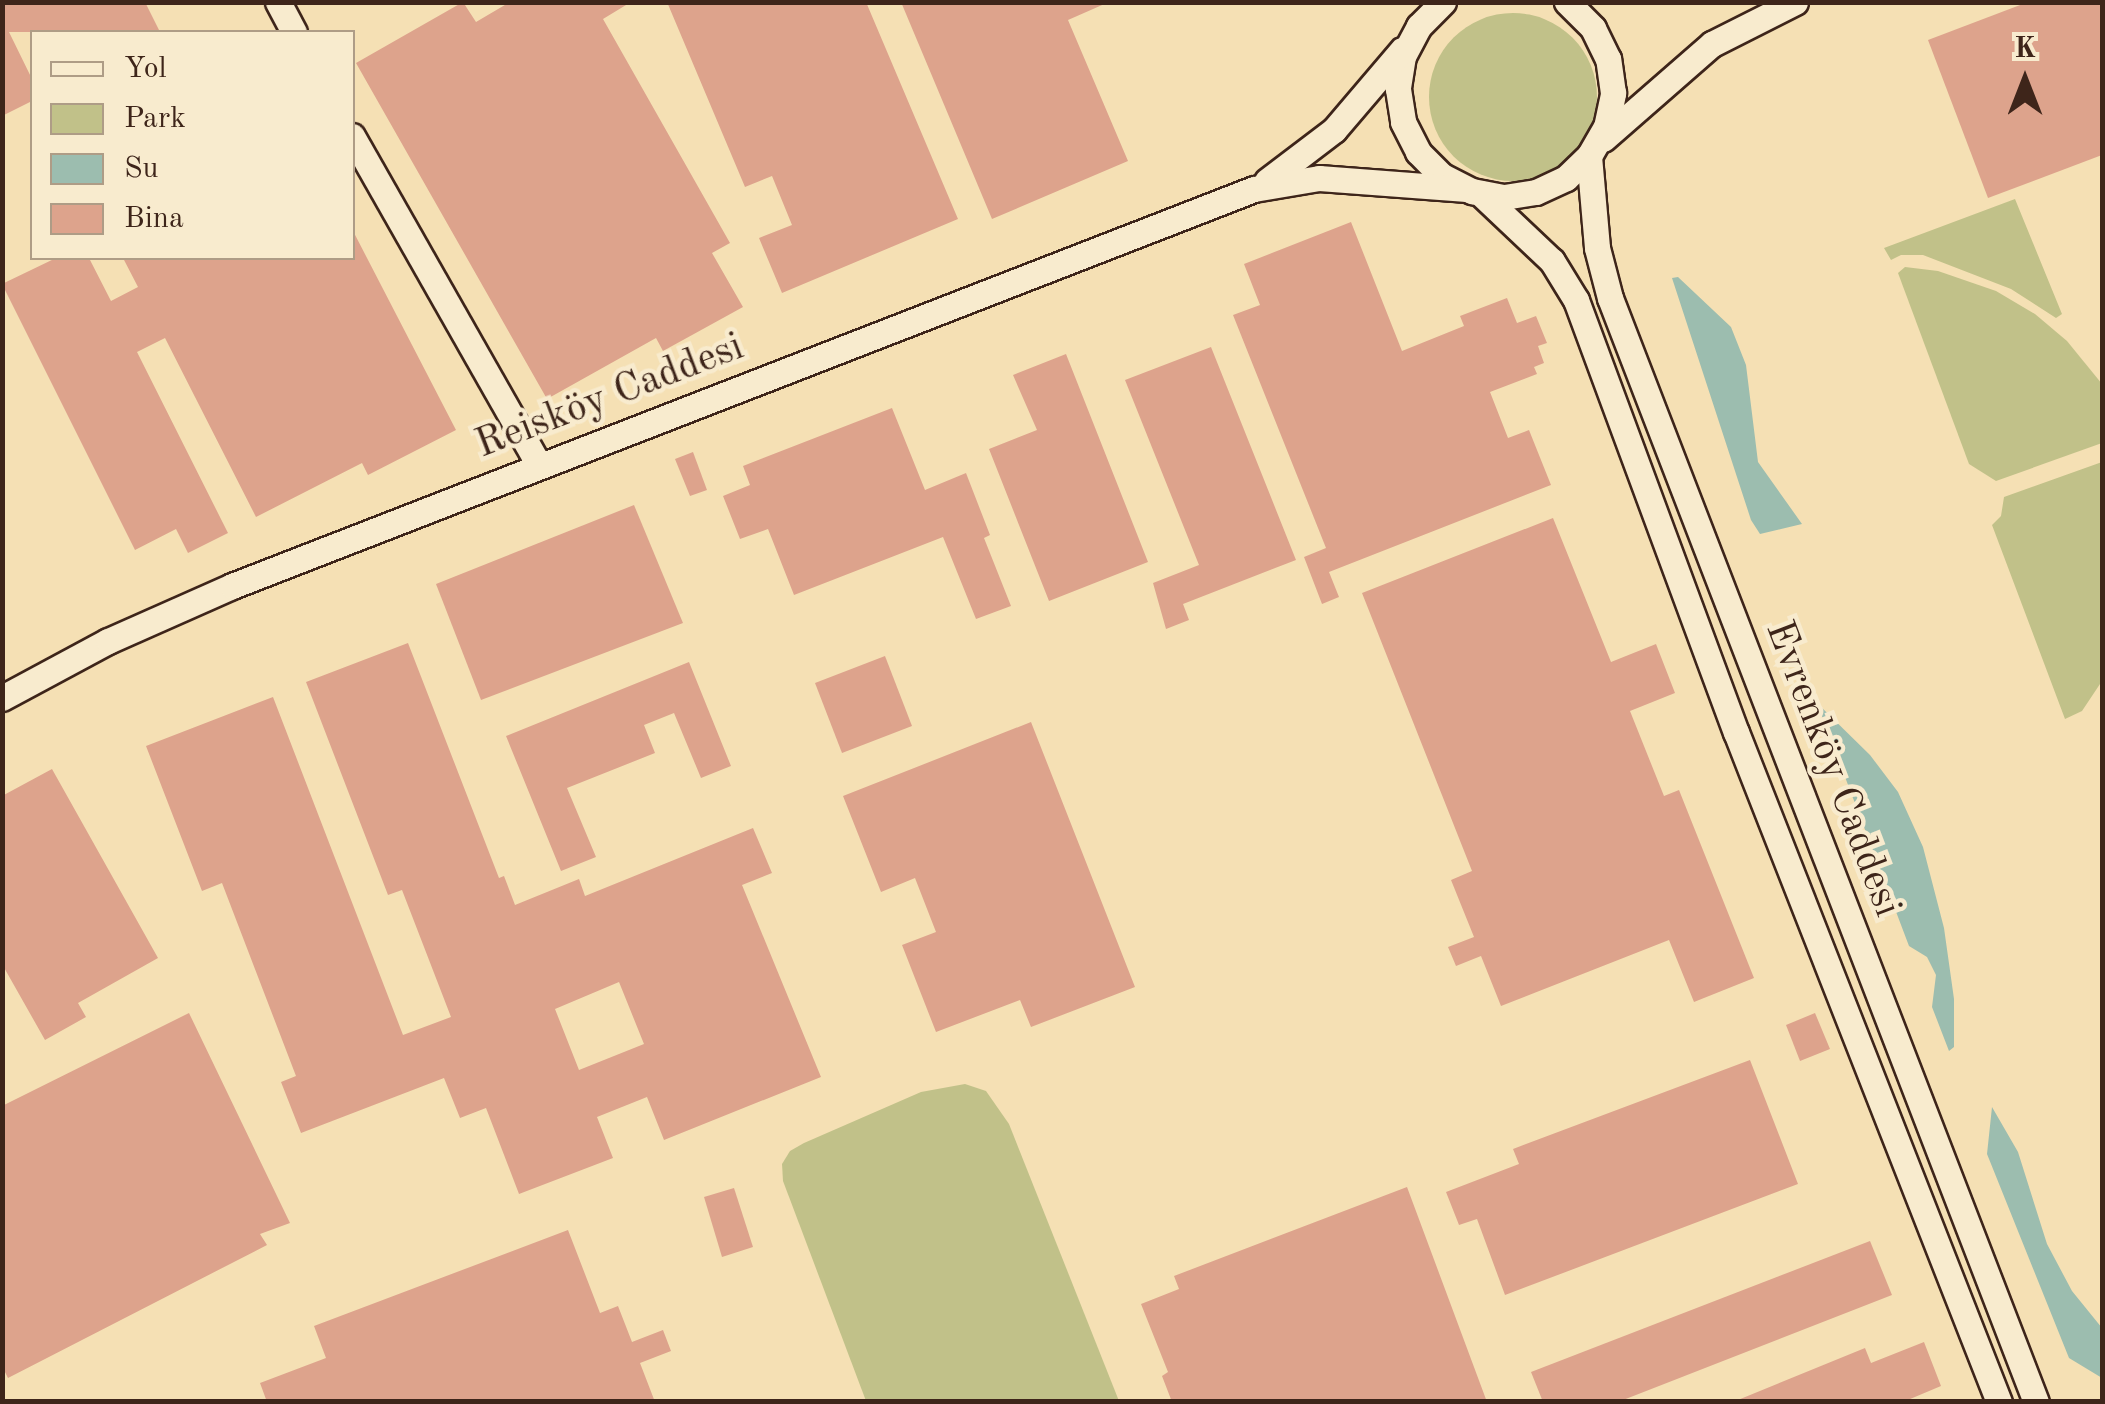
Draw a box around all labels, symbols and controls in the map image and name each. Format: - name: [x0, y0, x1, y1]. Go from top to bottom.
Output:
- legend: [30, 30, 355, 260]
- north arrow: [1975, 30, 2075, 130]
- text: K: [2014, 36, 2036, 64]
- text: Yol: [124, 54, 167, 84]
- text: Park: [124, 104, 186, 134]
- text: Su: [124, 154, 159, 184]
- text: Bina: [124, 204, 184, 234]
- street label: Reisköy Caddesi: [469, 324, 751, 470]
- street label: Evrenköy Caddesi: [1753, 614, 1911, 924]

